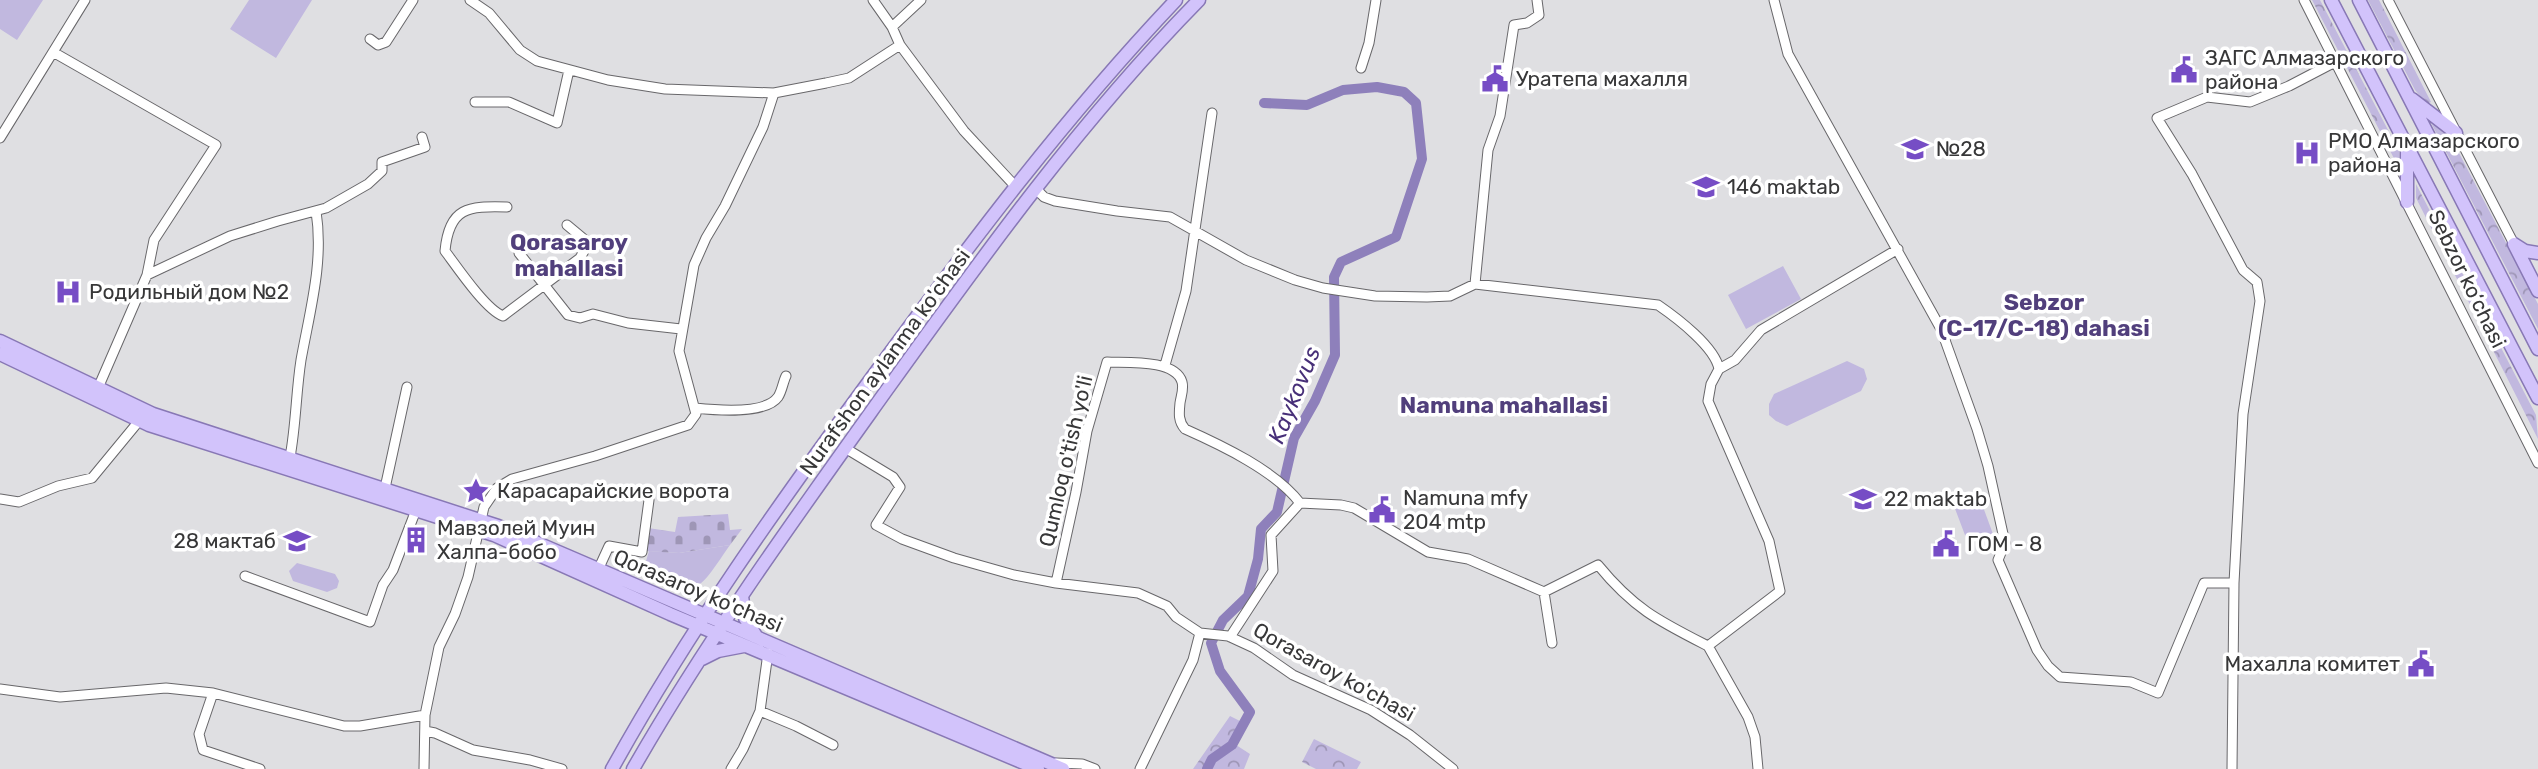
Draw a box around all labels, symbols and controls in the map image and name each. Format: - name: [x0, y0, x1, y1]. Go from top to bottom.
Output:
- place label: ЗАГС Алмазарского района: [2205, 45, 2404, 94]
- public building icon: ЗАГС Алмазарского района: [2169, 55, 2199, 85]
- public building icon: Уратепа махалля: [1480, 64, 1510, 94]
- place label: Уратепа махалля: [1516, 66, 1688, 91]
- place label: РМО Алмазарского района: [2328, 128, 2520, 177]
- school or university icon: №28: [1900, 134, 1930, 164]
- place label: №28: [1936, 136, 1986, 161]
- hospital icon: РМО Алмазарского района: [2292, 138, 2322, 168]
- school or university icon: 146 maktab: [1691, 172, 1721, 202]
- place label: 146 maktab: [1727, 174, 1840, 199]
- street label: Sebzor ko‘chasi: [2423, 206, 2512, 352]
- district label: Qorasaroy mahallasi: [510, 228, 628, 282]
- street label: Nurafshon aylanma ko'chasi: [794, 244, 975, 480]
- hospital icon: Родильный дом №2: [53, 277, 83, 307]
- place label: Родильный дом №2: [89, 279, 289, 304]
- district label: Sebzor (C-17/C-18) dahasi: [1938, 288, 2150, 342]
- water label: Kaykovus: [1262, 342, 1326, 448]
- street label: Qumloq o'tish yo'li: [1034, 373, 1097, 549]
- district label: Namuna mahallasi: [1400, 391, 1608, 419]
- place icon: Карасарайские ворота: [461, 476, 491, 506]
- place label: Карасарайские ворота: [497, 478, 730, 503]
- school or university icon: 22 maktab: [1848, 484, 1878, 514]
- place label: Namuna mfy 204 mtp: [1403, 485, 1529, 534]
- place label: 22 maktab: [1884, 486, 1987, 511]
- public building icon: Namuna mfy 204 mtp: [1367, 495, 1397, 525]
- place label: Мавзолей Муин Халпа-бобо: [437, 515, 595, 564]
- building icon: Мавзолей Муин Халпа-бобо: [401, 525, 431, 555]
- school or university icon: 28 мактаб: [282, 526, 312, 556]
- place label: 28 мактаб: [173, 528, 276, 553]
- public building icon: ГОМ - 8: [1931, 529, 1961, 559]
- place label: ГОМ - 8: [1967, 531, 2042, 556]
- street label: Qorasaroy ko'chasi: [610, 544, 786, 637]
- street label: Qorasaroy ko'chasi: [1249, 617, 1419, 726]
- public building icon: Махалла комитет: [2406, 649, 2436, 679]
- place label: Махалла комитет: [2225, 651, 2400, 676]

